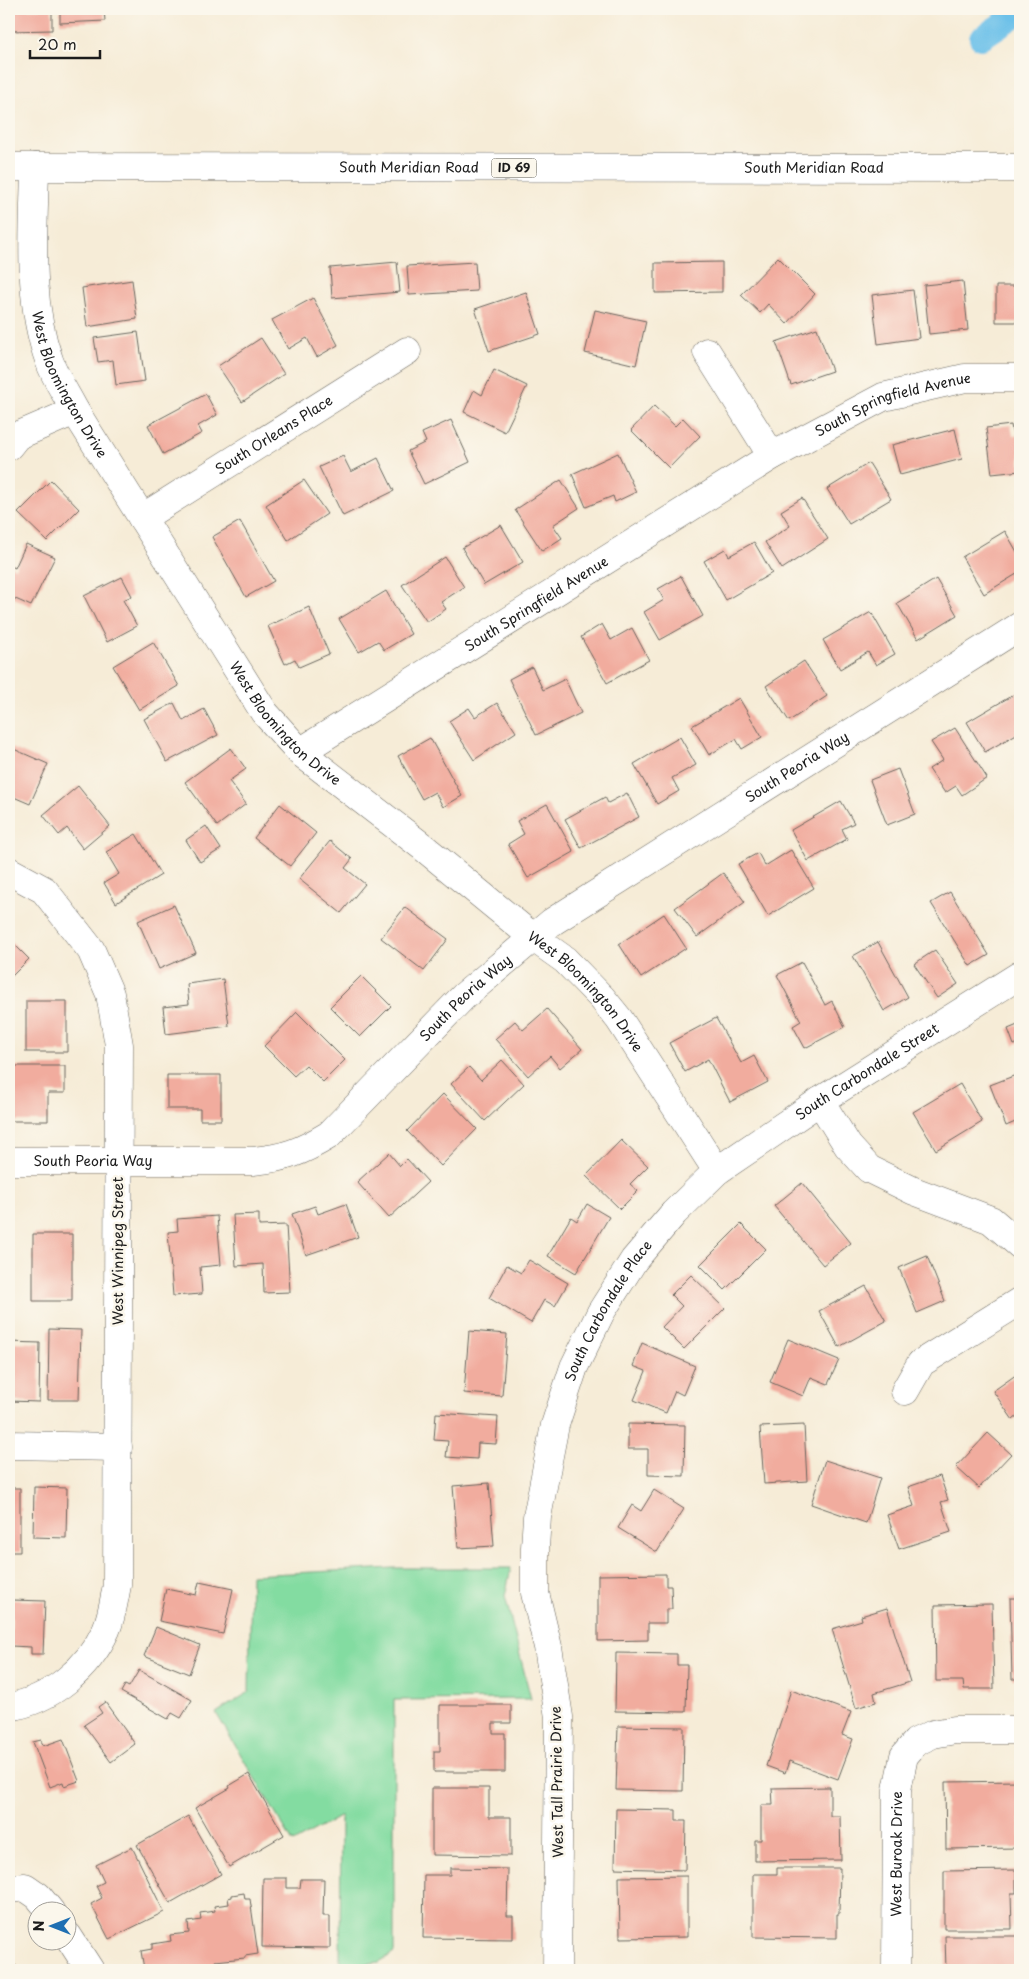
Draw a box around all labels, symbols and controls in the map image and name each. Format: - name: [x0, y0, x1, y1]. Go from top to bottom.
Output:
- scale bar: [30, 28, 100, 60]
- text: 20 m: [38, 32, 77, 55]
- street label: South Meridian Road: [339, 156, 479, 177]
- street label: South Meridian Road: [744, 157, 884, 178]
- road number: ID 69: [492, 158, 536, 178]
- street label: West Bloomington Drive: [27, 309, 113, 462]
- street label: South Springfield Avenue: [811, 367, 971, 441]
- street label: South Orleans Place: [211, 390, 336, 479]
- street label: South Springfield Avenue: [460, 550, 612, 656]
- street label: West Bloomington Drive: [225, 657, 346, 790]
- street label: South Peoria Way: [741, 726, 853, 807]
- street label: West Bloomington Drive: [524, 926, 648, 1056]
- street label: South Peoria Way: [415, 949, 516, 1046]
- street label: South Carbondale Street: [791, 1018, 943, 1125]
- street label: South Peoria Way: [33, 1150, 153, 1171]
- street label: West Winnipeg Street: [107, 1177, 128, 1325]
- street label: South Carbondale Place: [559, 1235, 657, 1384]
- street label: West Tall Prairie Drive: [545, 1706, 568, 1858]
- street label: West Buroak Drive: [885, 1791, 907, 1917]
- north arrow: [28, 1902, 78, 1952]
- text: N: [28, 1920, 49, 1932]

